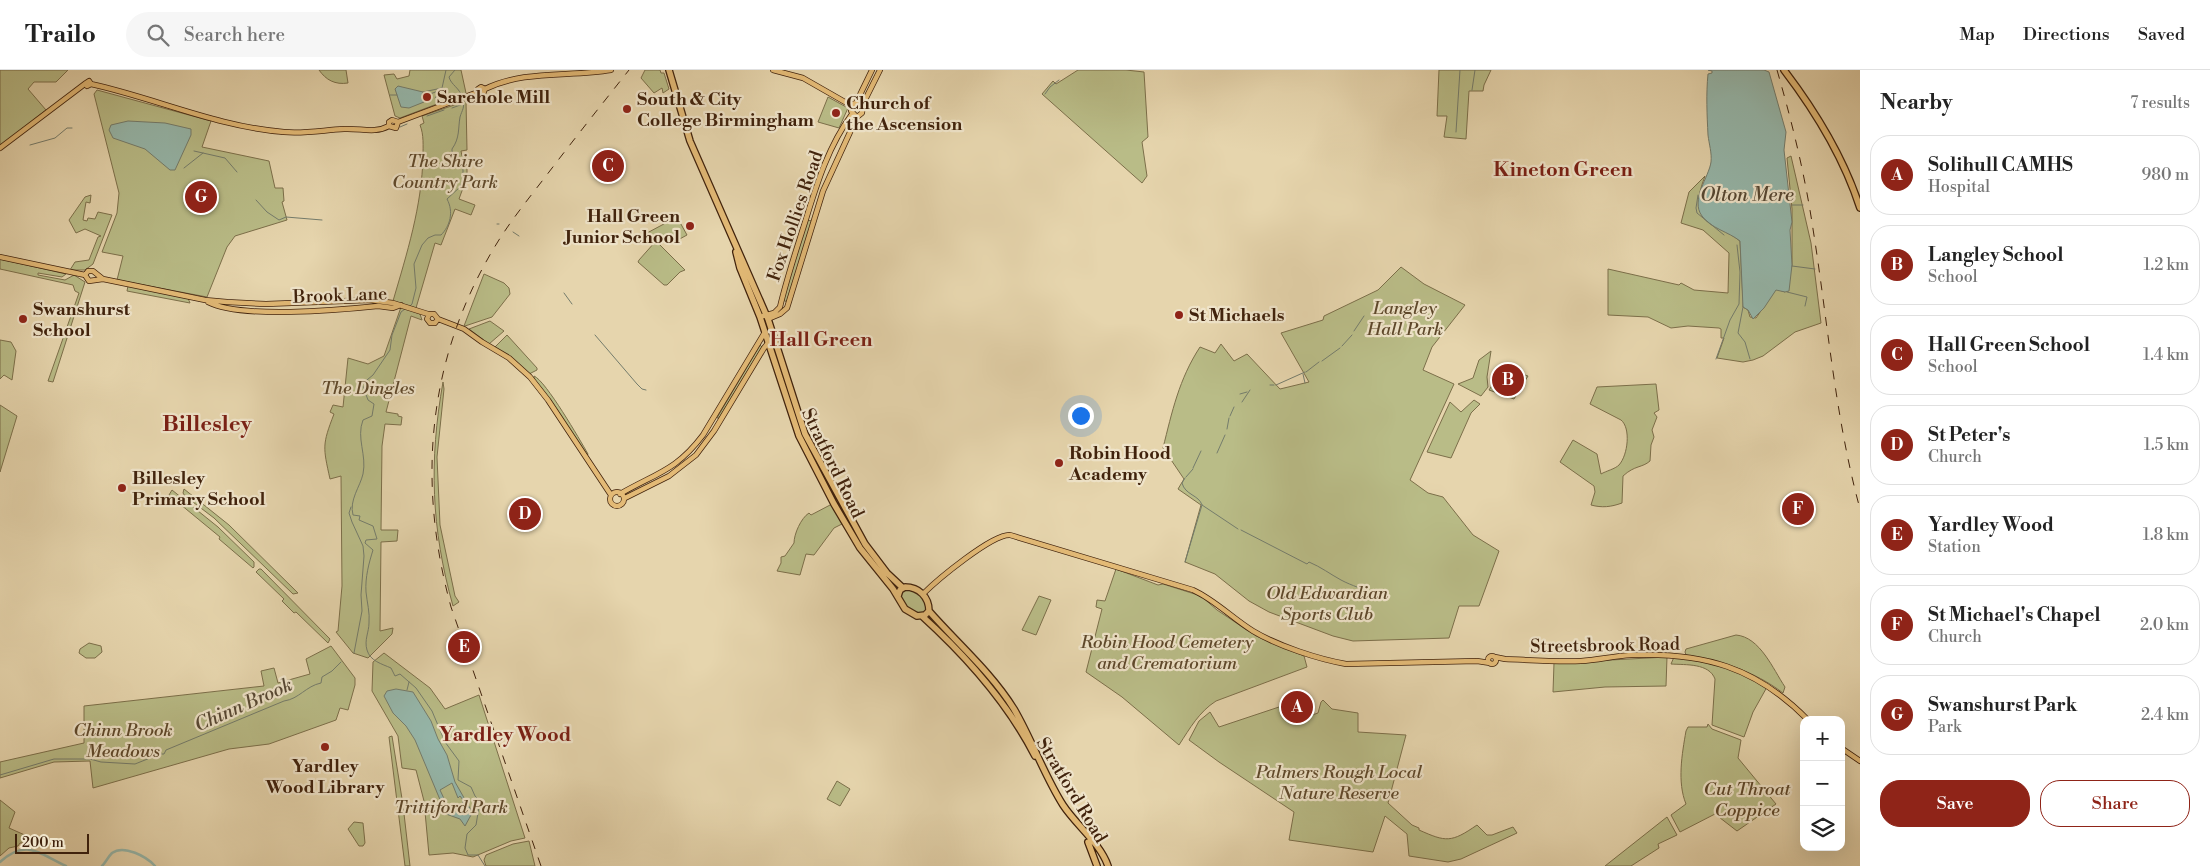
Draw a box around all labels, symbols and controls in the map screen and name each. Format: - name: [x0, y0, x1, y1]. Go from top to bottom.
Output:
- search box: [126, 12, 476, 57]
- text: Trailo: [25, 20, 96, 50]
- icon: search: [144, 21, 172, 49]
- text: Search here: [184, 23, 285, 47]
- text: Map: [1959, 23, 1995, 46]
- text: Directions: [2023, 23, 2110, 46]
- text: Saved: [2138, 23, 2185, 46]
- place label: Sarehole Mill: [437, 86, 550, 109]
- place label: South & City College Birmingham: [637, 88, 815, 132]
- text: Nearby: [1880, 90, 1953, 116]
- marker: Sarehole Mill: [421, 91, 433, 103]
- place label: Church of the Ascension: [846, 92, 962, 136]
- text: 7 results: [2130, 93, 2190, 113]
- marker: South & City College Birmingham: [621, 103, 633, 115]
- marker: Church of the Ascension: [830, 107, 842, 119]
- pin: C: [592, 147, 624, 185]
- street label: Fox Hollies Road: [762, 147, 829, 285]
- park label: The Shire Country Park: [392, 150, 498, 194]
- text: Solihull CAMHS: [1928, 153, 2073, 177]
- district label: Kineton Green: [1493, 158, 1634, 183]
- text: A: [1891, 165, 1903, 185]
- text: 980 m: [2142, 165, 2189, 185]
- text: Hospital: [1928, 177, 1990, 197]
- pin: G: [185, 178, 217, 216]
- water label: Olton Mere: [1700, 183, 1794, 207]
- place label: Hall Green Junior School: [562, 205, 680, 249]
- marker: Hall Green Junior School: [684, 220, 696, 232]
- text: Langley School: [1928, 243, 2064, 267]
- text: B: [1891, 255, 1903, 275]
- text: 1.2 km: [2143, 255, 2189, 275]
- text: School: [1928, 267, 1977, 287]
- street label: Brook Lane: [291, 282, 388, 309]
- park label: Langley Hall Park: [1366, 297, 1443, 341]
- place label: Swanshurst School: [33, 298, 131, 342]
- place label: St Michaels: [1189, 304, 1285, 327]
- marker: St Michaels: [1173, 309, 1185, 321]
- marker: Swanshurst School: [17, 313, 29, 325]
- district label: Hall Green: [769, 328, 873, 353]
- text: Hall Green School: [1928, 333, 2090, 357]
- text: C: [1891, 345, 1903, 365]
- text: 1.4 km: [2143, 345, 2189, 365]
- text: School: [1928, 357, 1977, 377]
- pin: B: [1492, 361, 1524, 399]
- park label: The Dingles: [321, 377, 415, 400]
- your location: [1068, 403, 1094, 429]
- street label: Stratford Road: [796, 404, 869, 523]
- district label: Billesley: [162, 411, 253, 438]
- text: St Peter's: [1928, 423, 2011, 447]
- text: D: [1891, 435, 1903, 455]
- text: 1.5 km: [2144, 435, 2189, 455]
- place label: Robin Hood Academy: [1068, 442, 1171, 486]
- text: Church: [1928, 447, 1982, 467]
- marker: Robin Hood Academy: [1053, 457, 1065, 469]
- place label: Billesley Primary School: [132, 467, 266, 511]
- marker: Billesley Primary School: [116, 482, 128, 494]
- pin: F: [1782, 490, 1814, 528]
- pin: D: [509, 495, 541, 533]
- text: Yardley Wood: [1928, 513, 2054, 537]
- text: E: [1891, 525, 1903, 545]
- text: 1.8 km: [2143, 525, 2189, 545]
- text: Station: [1928, 537, 1981, 557]
- park label: Old Edwardian Sports Club: [1266, 582, 1389, 626]
- text: St Michael's Chapel: [1928, 603, 2101, 627]
- text: F: [1891, 615, 1903, 635]
- text: 2.0 km: [2140, 615, 2189, 635]
- text: Church: [1928, 627, 1982, 647]
- pin: E: [448, 628, 480, 666]
- park label: Robin Hood Cemetery and Crematorium: [1079, 631, 1254, 675]
- street label: Streetsbrook Road: [1530, 633, 1681, 658]
- water label: Chinn Brook: [191, 673, 296, 737]
- pin: A: [1281, 688, 1313, 726]
- text: Swanshurst Park: [1928, 693, 2077, 717]
- text: G: [1891, 705, 1903, 725]
- text: 2.4 km: [2141, 705, 2189, 725]
- map controls: [1800, 716, 1845, 851]
- button: +: [1800, 716, 1845, 761]
- text: Park: [1928, 717, 1961, 737]
- park label: Chinn Brook Meadows: [73, 719, 173, 763]
- district label: Yardley Wood: [439, 723, 572, 748]
- street label: Stratford Road: [1031, 733, 1113, 848]
- marker: Yardley Wood Library: [319, 741, 331, 753]
- place label: Yardley Wood Library: [264, 755, 385, 799]
- park label: Palmers Rough Local Nature Reserve: [1255, 761, 1423, 805]
- button: −: [1800, 761, 1845, 806]
- park label: Cut Throat Coppice: [1704, 778, 1791, 822]
- button: Save: [1880, 780, 2030, 827]
- button: Share: [2040, 780, 2190, 827]
- park label: Trittiford Park: [394, 796, 508, 819]
- button: layers: [1800, 806, 1845, 851]
- scale bar: [15, 831, 89, 854]
- text: 200 m: [22, 834, 64, 852]

